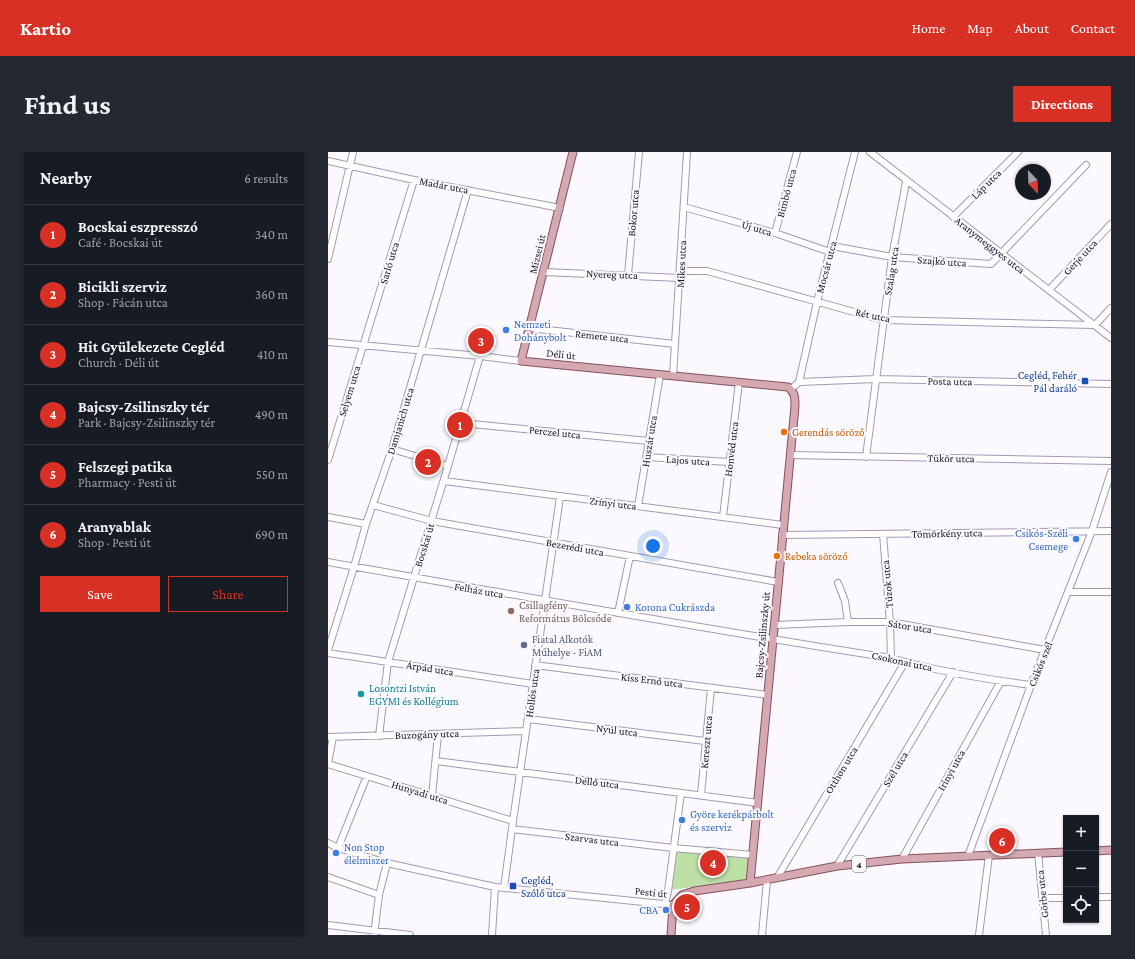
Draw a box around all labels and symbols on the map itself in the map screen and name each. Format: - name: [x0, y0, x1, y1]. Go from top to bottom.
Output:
- north arrow: [1015, 164, 1051, 200]
- street label: Bimbó utca: [774, 167, 798, 219]
- street label: Láp utca: [969, 167, 1004, 202]
- street label: Madár utca: [418, 174, 470, 196]
- street label: Bokor utca: [625, 189, 641, 237]
- street label: Aranymeggyes utca: [952, 214, 1027, 277]
- street label: Új utca: [740, 218, 774, 239]
- street label: Mizsei út: [526, 233, 548, 275]
- street label: Gerje utca: [1060, 237, 1100, 278]
- street label: Sarló utca: [377, 240, 401, 286]
- street label: Mikes utca: [674, 240, 688, 288]
- street label: Mocsár utca: [813, 240, 839, 294]
- street label: Szalag utca: [881, 246, 902, 296]
- street label: Szajkó utca: [917, 253, 967, 270]
- street label: Nyereg utca: [586, 267, 638, 282]
- street label: Rét utca: [854, 305, 892, 325]
- place label: Nemzeti Dohánybolt: [514, 318, 567, 344]
- marker: Nemzeti Dohánybolt: [501, 325, 511, 335]
- pin: 3: [468, 326, 494, 356]
- street label: Remete utca: [575, 327, 629, 345]
- street label: Déli út: [546, 346, 577, 362]
- street label: Selyem utca: [336, 364, 363, 418]
- place label: Cegléd, Fehér Pál daráló: [1018, 369, 1078, 394]
- street label: Posta utca: [927, 375, 973, 387]
- marker: Cegléd, Fehér Pál daráló: [1080, 376, 1090, 386]
- street label: Damjanich utca: [384, 386, 417, 456]
- pin: 1: [447, 410, 473, 440]
- street label: Huszár utca: [639, 414, 659, 468]
- street label: Honvéd utca: [722, 421, 740, 477]
- street label: Perczel utca: [529, 423, 581, 441]
- place label: Gerendás söröző: [792, 426, 865, 438]
- marker: Gerendás söröző: [779, 427, 789, 437]
- pin: 2: [415, 447, 441, 477]
- street label: Lajos utca: [665, 452, 710, 469]
- street label: Tükör utca: [927, 452, 975, 464]
- street label: Zrínyi utca: [589, 494, 637, 513]
- street label: Bocskai út: [412, 521, 436, 568]
- street label: Tömörkény utca: [911, 526, 983, 541]
- place label: Csikós-Széli Csemege: [1015, 527, 1068, 553]
- marker: Csikós-Széli Csemege: [1071, 534, 1081, 544]
- street label: Bezerédi utca: [545, 536, 605, 558]
- your location: [643, 536, 663, 556]
- place label: Rebeka söröző: [785, 550, 848, 562]
- marker: Rebeka söröző: [772, 551, 782, 561]
- street label: Túzok utca: [879, 559, 895, 609]
- street label: Felház utca: [453, 580, 505, 600]
- street label: Bajcsy-Zsilinszky út: [752, 591, 773, 679]
- place label: Csillagfény Református Bölcsőde: [519, 599, 612, 624]
- place label: Korona Cukrászda: [635, 601, 715, 613]
- marker: Korona Cukrászda: [622, 602, 632, 612]
- marker: Csillagfény Református Bölcsőde: [506, 606, 516, 616]
- street label: Sátor utca: [887, 617, 933, 635]
- place label: Fiatal Alkotók Műhelye - FiAM: [532, 633, 602, 659]
- marker: Fiatal Alkotók Műhelye - FiAM: [519, 640, 529, 650]
- street label: Csikós szél: [1026, 640, 1054, 688]
- street label: Csokonai utca: [870, 649, 934, 673]
- street label: Árpád utca: [405, 658, 455, 679]
- street label: Hollós utca: [523, 668, 541, 718]
- street label: Kiss Ernő utca: [620, 670, 684, 690]
- place label: Losontzi István EGYMI és Kollégium: [369, 682, 459, 708]
- marker: Losontzi István EGYMI és Kollégium: [356, 689, 366, 699]
- street label: Kereszt utca: [698, 715, 714, 769]
- street label: Nyúl utca: [595, 721, 639, 740]
- street label: Buzogány utca: [395, 727, 459, 742]
- street label: Otthon utca: [822, 744, 860, 796]
- street label: Irinyi utca: [935, 747, 968, 793]
- street label: Szél utca: [880, 749, 910, 789]
- street label: Déllő utca: [574, 773, 620, 791]
- street label: Hunyadi utca: [390, 778, 450, 807]
- place label: Györe kerékpárbolt és szerviz: [690, 808, 774, 833]
- marker: Györe kerékpárbolt és szerviz: [677, 815, 687, 825]
- pin: 6: [989, 826, 1015, 856]
- street label: Szarvas utca: [564, 830, 620, 848]
- place label: Non Stop élelmiszer: [344, 841, 389, 866]
- marker: Non Stop élelmiszer: [331, 848, 341, 858]
- pin: 4: [700, 848, 726, 878]
- road number: 4: [852, 856, 866, 872]
- street label: Görbe utca: [1034, 870, 1050, 918]
- place label: Cegléd, Szőlő utca: [521, 874, 566, 899]
- marker: Cegléd, Szőlő utca: [508, 881, 518, 891]
- street label: Pesti út: [634, 884, 668, 900]
- pin: 5: [674, 892, 700, 922]
- place label: CBA: [639, 904, 659, 916]
- marker: CBA: [661, 905, 671, 915]

